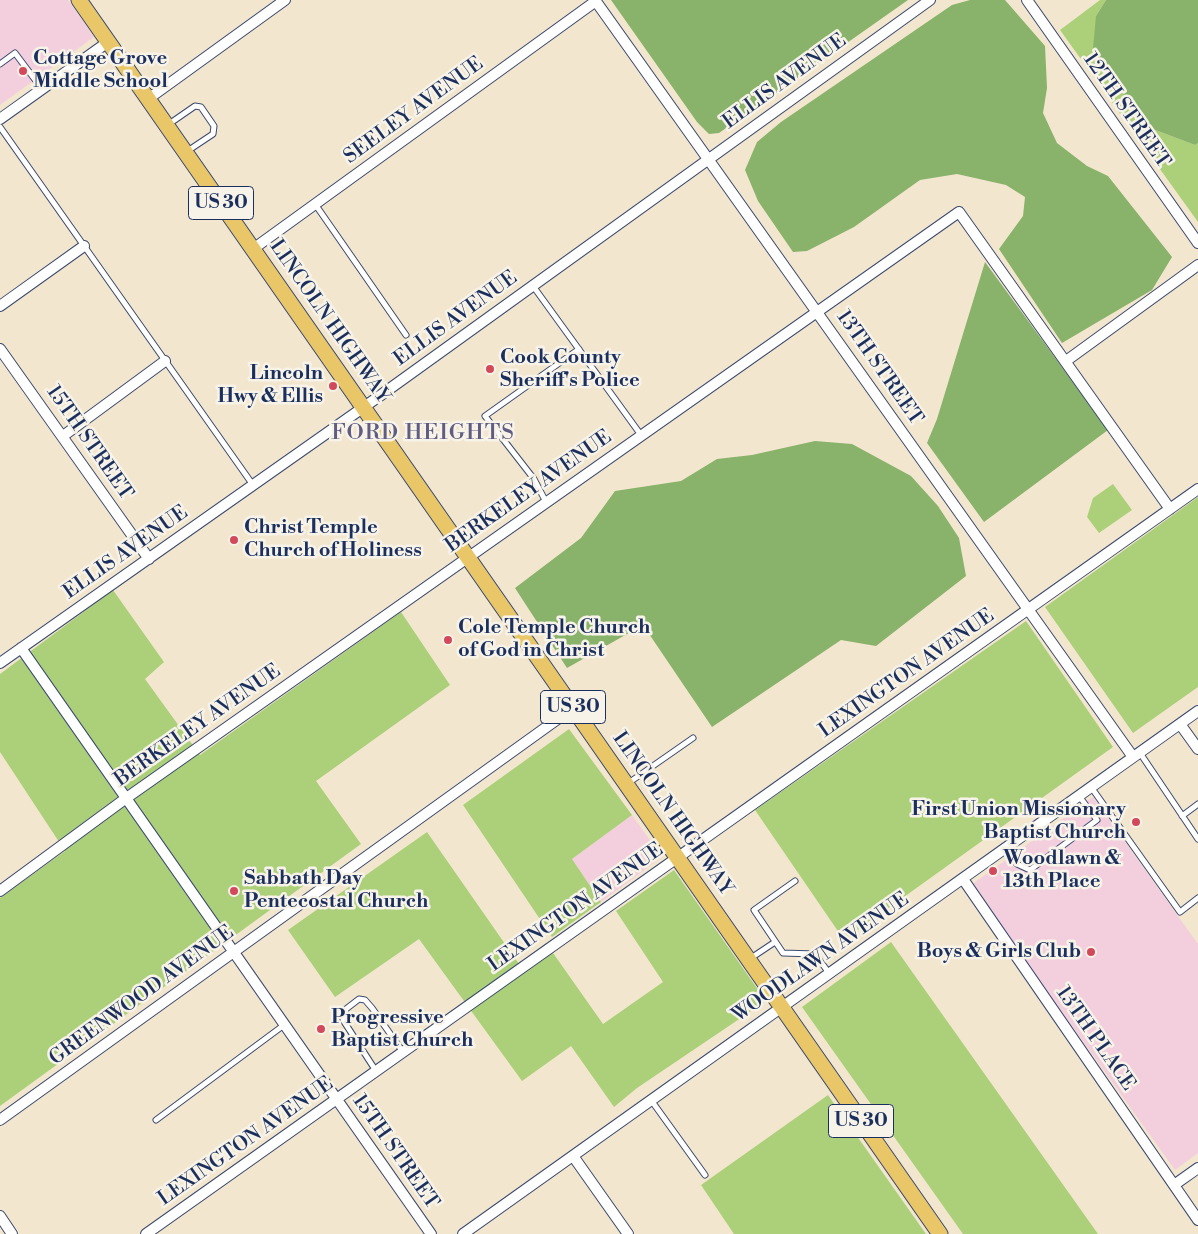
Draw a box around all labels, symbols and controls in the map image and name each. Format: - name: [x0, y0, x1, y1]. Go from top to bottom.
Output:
- street label: ELLIS AVENUE: [719, 29, 851, 135]
- place label: Cottage Grove Middle School: [33, 47, 168, 94]
- street label: 12TH STREET: [1077, 49, 1175, 173]
- street label: SEELEY AVENUE: [340, 52, 488, 170]
- marker: Cottage Grove Middle School: [17, 65, 29, 77]
- road number: US 30: [188, 187, 254, 220]
- street label: LINCOLN HIGHWAY: [264, 236, 394, 408]
- street label: ELLIS AVENUE: [390, 266, 522, 372]
- street label: 13TH STREET: [831, 306, 927, 430]
- place label: Cook County Sheriff's Police: [500, 346, 640, 393]
- place label: Lincoln Hwy & Ellis: [218, 362, 323, 409]
- marker: Cook County Sheriff's Police: [484, 363, 496, 375]
- marker: Lincoln Hwy & Ellis: [327, 380, 339, 392]
- street label: 15TH STREET: [41, 381, 137, 505]
- district label: FORD HEIGHTS: [330, 421, 516, 447]
- street label: BERKELEY AVENUE: [441, 426, 617, 558]
- street label: ELLIS AVENUE: [59, 501, 193, 605]
- place label: Christ Temple Church of Holiness: [244, 516, 422, 563]
- marker: Christ Temple Church of Holiness: [228, 534, 240, 546]
- street label: LEXINGTON AVENUE: [815, 604, 999, 744]
- place label: Cole Temple Church of God in Christ: [458, 616, 650, 663]
- marker: Cole Temple Church of God in Christ: [442, 634, 454, 646]
- street label: BERKELEY AVENUE: [110, 660, 286, 792]
- road number: US 30: [540, 690, 606, 724]
- street label: LINCOLN HIGHWAY: [607, 728, 737, 900]
- place label: First Union Missionary Baptist Church: [911, 798, 1126, 845]
- marker: First Union Missionary Baptist Church: [1130, 816, 1142, 828]
- street label: LEXINGTON AVENUE: [484, 838, 668, 978]
- place label: Woodlawn & 13th Place: [1003, 847, 1121, 894]
- marker: Woodlawn & 13th Place: [987, 865, 999, 877]
- place label: Sabbath Day Pentecostal Church: [244, 867, 428, 914]
- marker: Sabbath Day Pentecostal Church: [228, 885, 240, 897]
- street label: WOODLAWN AVENUE: [728, 888, 914, 1028]
- street label: GREENWOOD AVENUE: [45, 921, 239, 1071]
- place label: Boys & Girls Club: [917, 940, 1081, 964]
- marker: Boys & Girls Club: [1085, 946, 1097, 958]
- street label: 13TH PLACE: [1050, 982, 1140, 1096]
- place label: Progressive Baptist Church: [331, 1006, 473, 1053]
- marker: Progressive Baptist Church: [315, 1023, 327, 1035]
- street label: LEXINGTON AVENUE: [154, 1072, 338, 1212]
- street label: 15TH STREET: [347, 1090, 443, 1214]
- road number: US 30: [828, 1104, 894, 1138]

